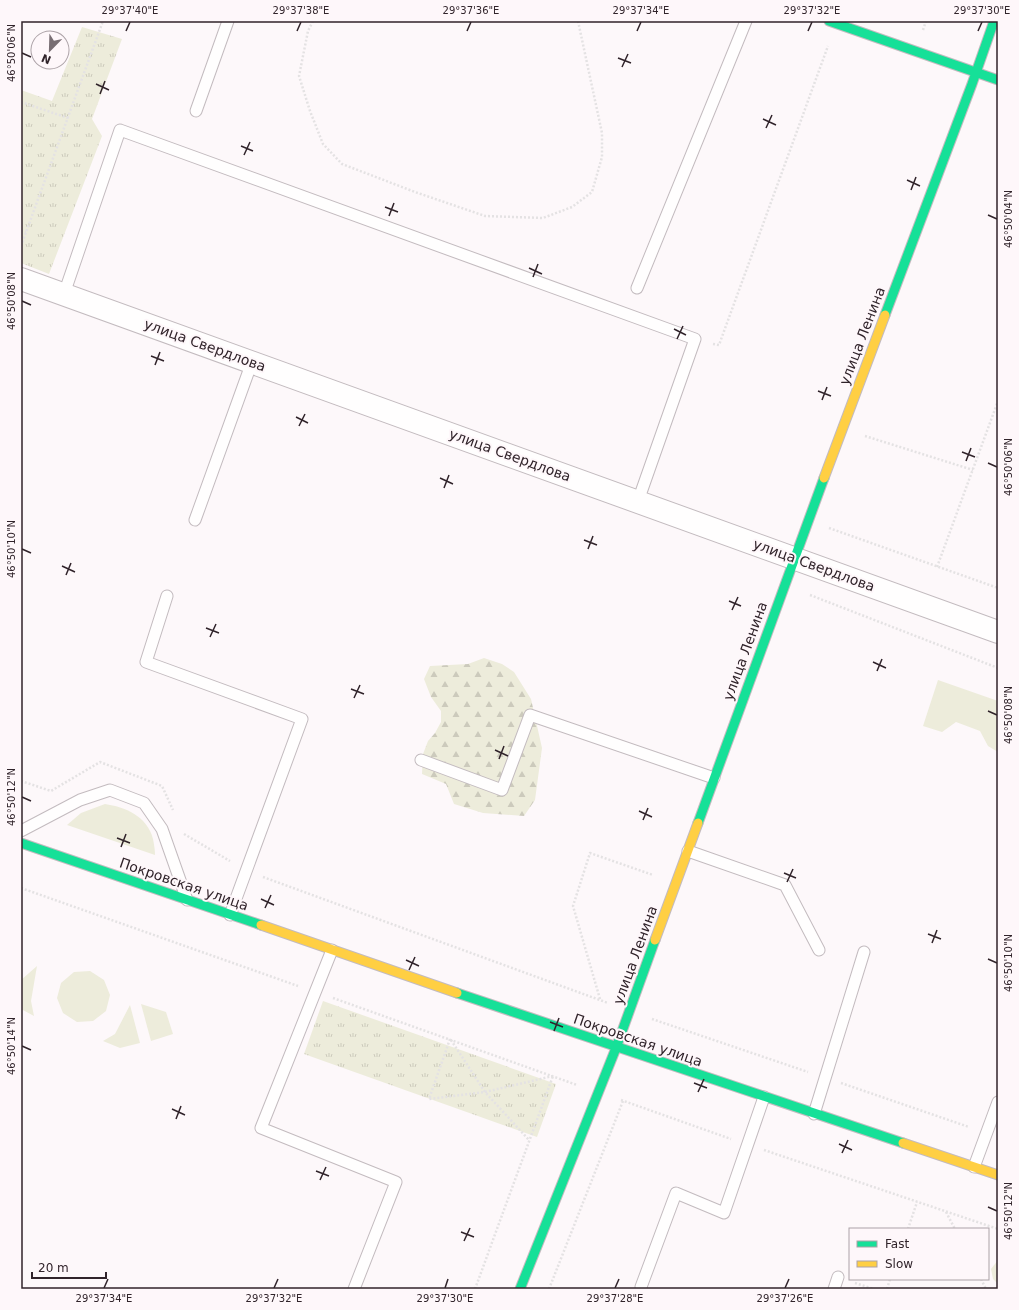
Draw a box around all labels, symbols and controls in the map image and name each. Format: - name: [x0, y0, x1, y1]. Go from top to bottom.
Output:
- text: 29°37'40"E: [102, 5, 158, 16]
- text: 29°37'38"E: [273, 5, 329, 16]
- text: 29°37'36"E: [443, 5, 499, 16]
- text: 29°37'34"E: [613, 5, 669, 16]
- text: 29°37'32"E: [784, 5, 840, 16]
- text: 29°37'30"E: [954, 5, 1010, 16]
- text: 46°50'06"N: [6, 24, 17, 82]
- north arrow: [30, 30, 70, 70]
- text: N: [40, 51, 53, 67]
- text: 46°50'04"N: [1003, 190, 1014, 248]
- text: 46°50'08"N: [6, 272, 17, 330]
- street label: улица Ленина: [836, 285, 888, 387]
- street label: улица Свердлова: [142, 316, 268, 374]
- street label: улица Свердлова: [447, 426, 573, 484]
- text: 46°50'06"N: [1003, 438, 1014, 496]
- text: 46°50'10"N: [6, 520, 17, 578]
- street label: улица Свердлова: [751, 536, 877, 594]
- street label: улица Ленина: [720, 599, 770, 703]
- text: 46°50'08"N: [1003, 686, 1014, 744]
- text: 46°50'12"N: [6, 768, 17, 826]
- street label: Покровская улица: [117, 854, 251, 914]
- street label: улица Ленина: [610, 903, 660, 1007]
- text: 46°50'10"N: [1003, 934, 1014, 992]
- street label: Покровская улица: [571, 1010, 705, 1070]
- text: 46°50'14"N: [6, 1017, 17, 1075]
- text: 46°50'12"N: [1003, 1182, 1014, 1240]
- legend: [849, 1228, 989, 1280]
- text: Fast: [885, 1237, 909, 1251]
- scale bar: [32, 1254, 106, 1280]
- text: Slow: [885, 1257, 913, 1271]
- text: 20 m: [38, 1261, 69, 1275]
- text: 29°37'34"E: [76, 1293, 132, 1304]
- text: 29°37'32"E: [246, 1293, 302, 1304]
- text: 29°37'30"E: [417, 1293, 473, 1304]
- text: 29°37'28"E: [587, 1293, 643, 1304]
- text: 29°37'26"E: [757, 1293, 813, 1304]

